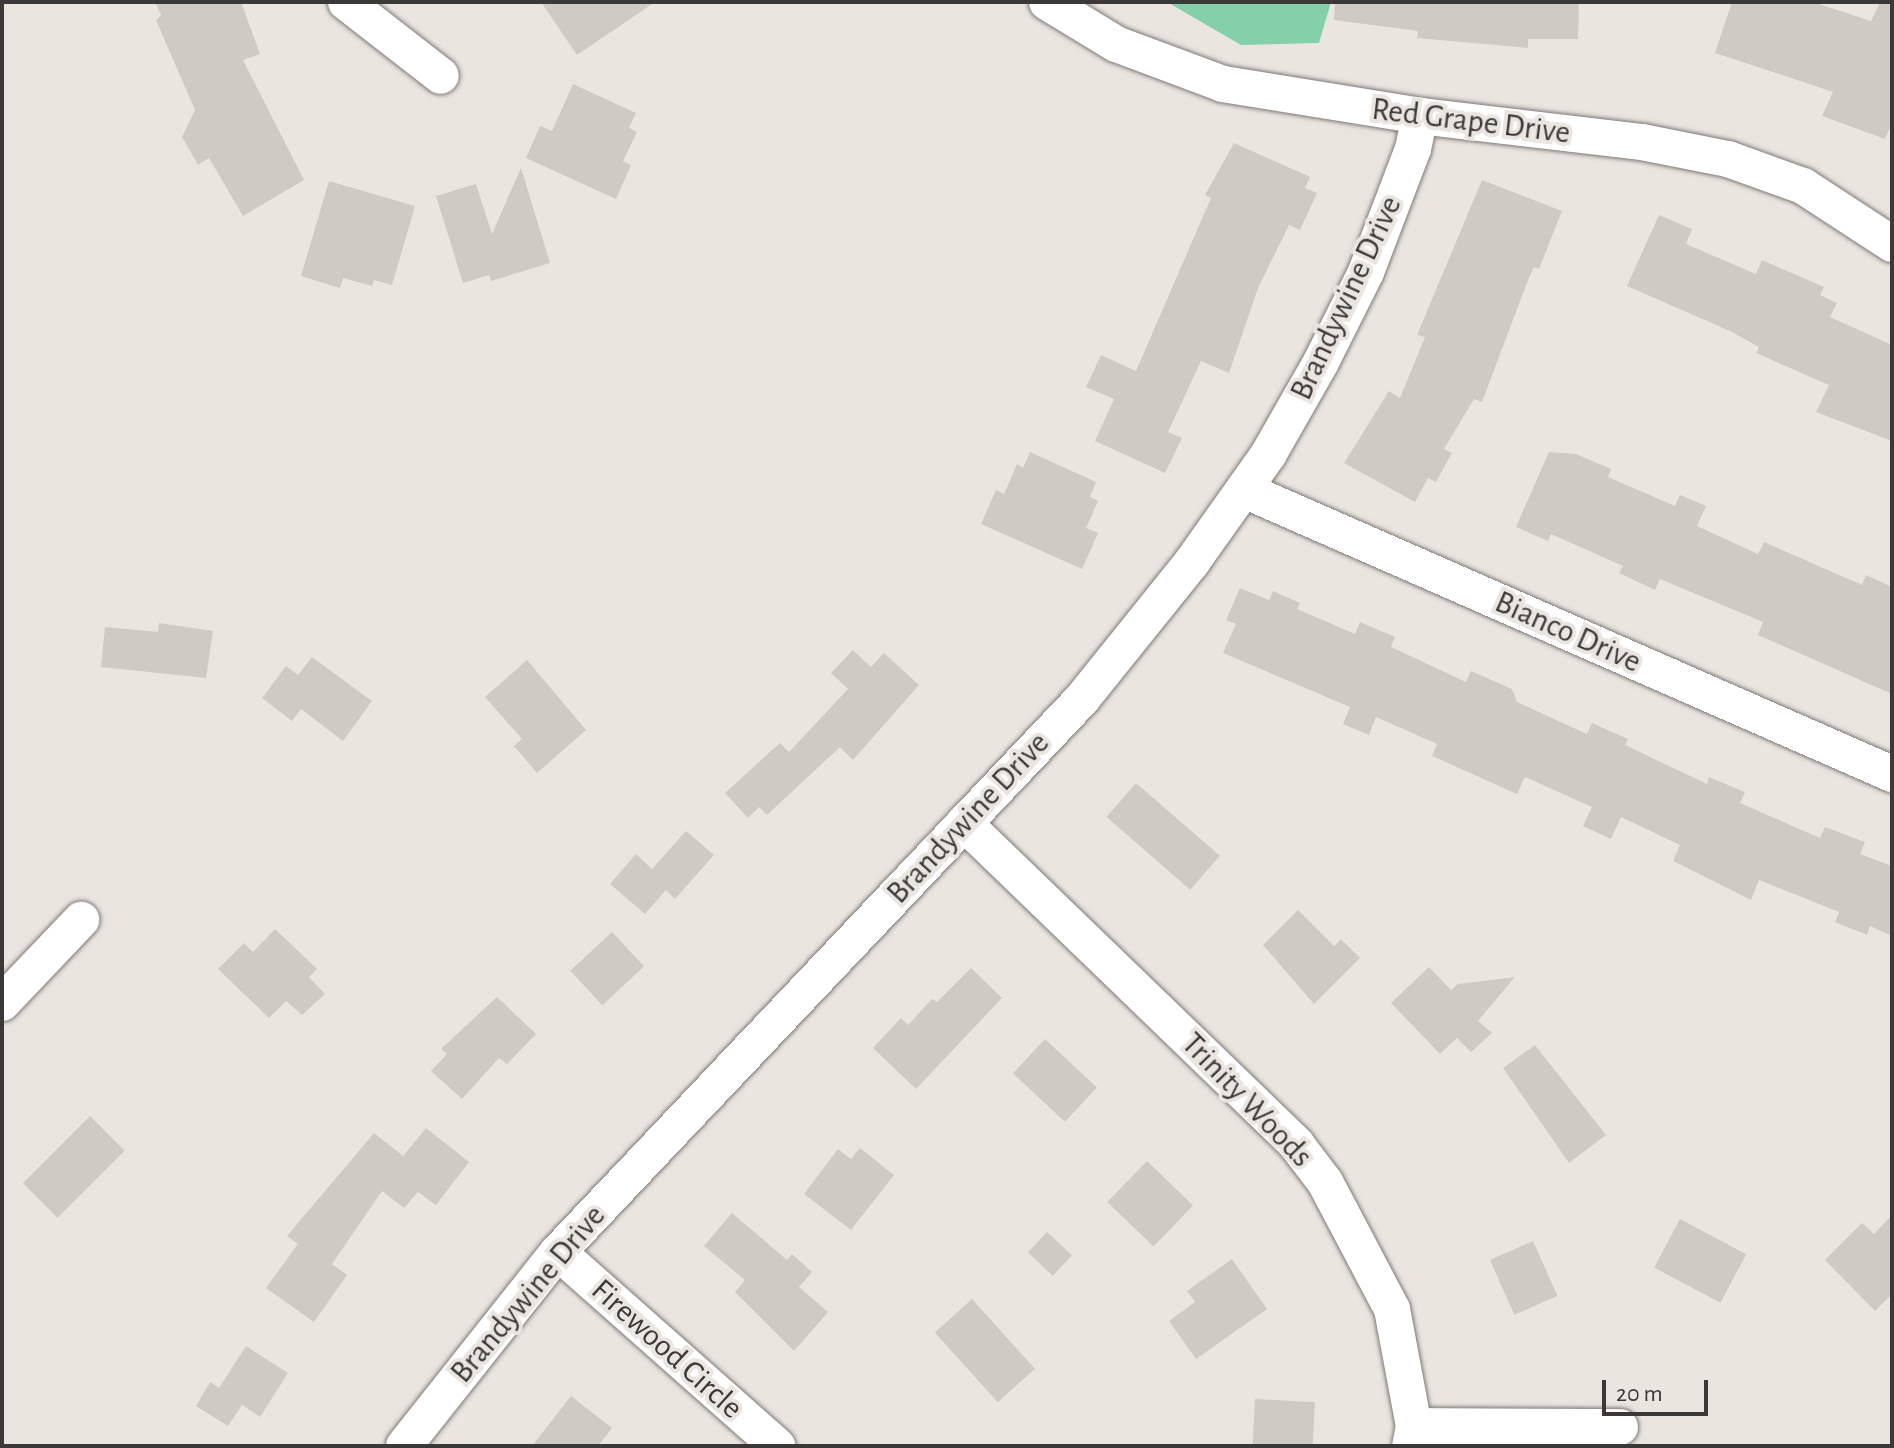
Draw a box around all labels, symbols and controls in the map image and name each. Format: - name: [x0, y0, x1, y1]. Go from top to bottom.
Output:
- street label: Red Grape Drive: [1370, 90, 1572, 152]
- street label: Brandywine Drive: [1282, 190, 1410, 406]
- street label: Bianco Drive: [1489, 583, 1647, 681]
- street label: Brandywine Drive: [879, 724, 1057, 912]
- street label: Trinity Woods: [1173, 1025, 1321, 1175]
- street label: Brandywine Drive: [442, 1197, 614, 1391]
- street label: Firewood Circle: [583, 1271, 751, 1427]
- scale bar: [1606, 1364, 1712, 1414]
- text: 20 m: [1616, 1382, 1663, 1406]

